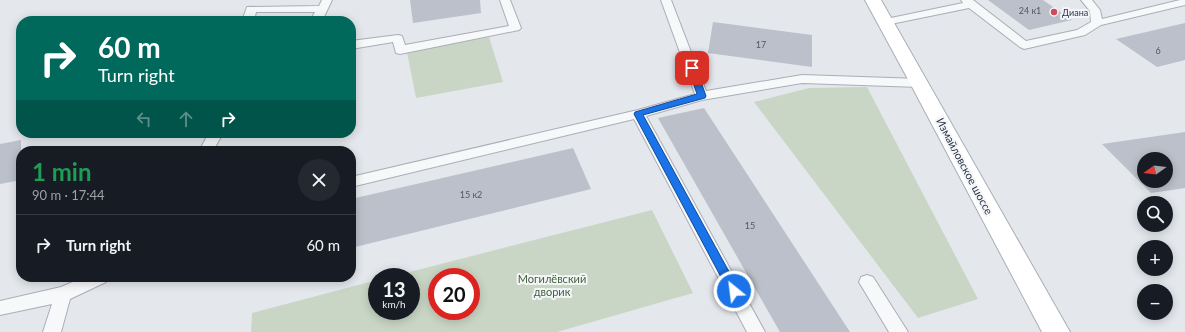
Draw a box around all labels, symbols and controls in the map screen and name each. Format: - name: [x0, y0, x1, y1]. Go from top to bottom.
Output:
- house number: 24 к1: [1019, 5, 1041, 16]
- marker: Диана: [1049, 7, 1059, 17]
- place label: Диана: [1062, 7, 1088, 18]
- text: 60 m: [98, 30, 161, 64]
- icon: right: [32, 32, 84, 84]
- house number: 17: [756, 39, 766, 50]
- house number: 6: [1155, 45, 1161, 56]
- pin: [675, 51, 709, 85]
- icon: arrive: [681, 57, 703, 79]
- text: Turn right: [98, 64, 175, 86]
- icon: left: [133, 108, 155, 130]
- icon: ahead: [175, 108, 197, 130]
- icon: right: [217, 108, 239, 130]
- street label: Измайловское шоссе: [934, 115, 996, 217]
- north arrow: [1137, 152, 1173, 188]
- map controls: [1137, 152, 1173, 320]
- text: 1 min: [32, 157, 92, 186]
- button: close: [298, 159, 340, 201]
- text: 90 m · 17:44: [32, 187, 105, 203]
- house number: 15 к2: [460, 189, 482, 200]
- button: search: [1137, 196, 1173, 232]
- house number: 15: [745, 220, 755, 231]
- icon: right: [32, 234, 54, 256]
- text: Turn right: [66, 236, 131, 254]
- text: 60 m: [306, 236, 340, 254]
- button: +: [1137, 240, 1173, 276]
- speed limit sign: 20: [428, 268, 480, 320]
- position arrow: [713, 270, 755, 312]
- park label: Могилёвский дворик: [518, 272, 586, 298]
- text: 13: [382, 277, 406, 301]
- button: −: [1137, 284, 1173, 320]
- text: km/h: [382, 298, 406, 310]

